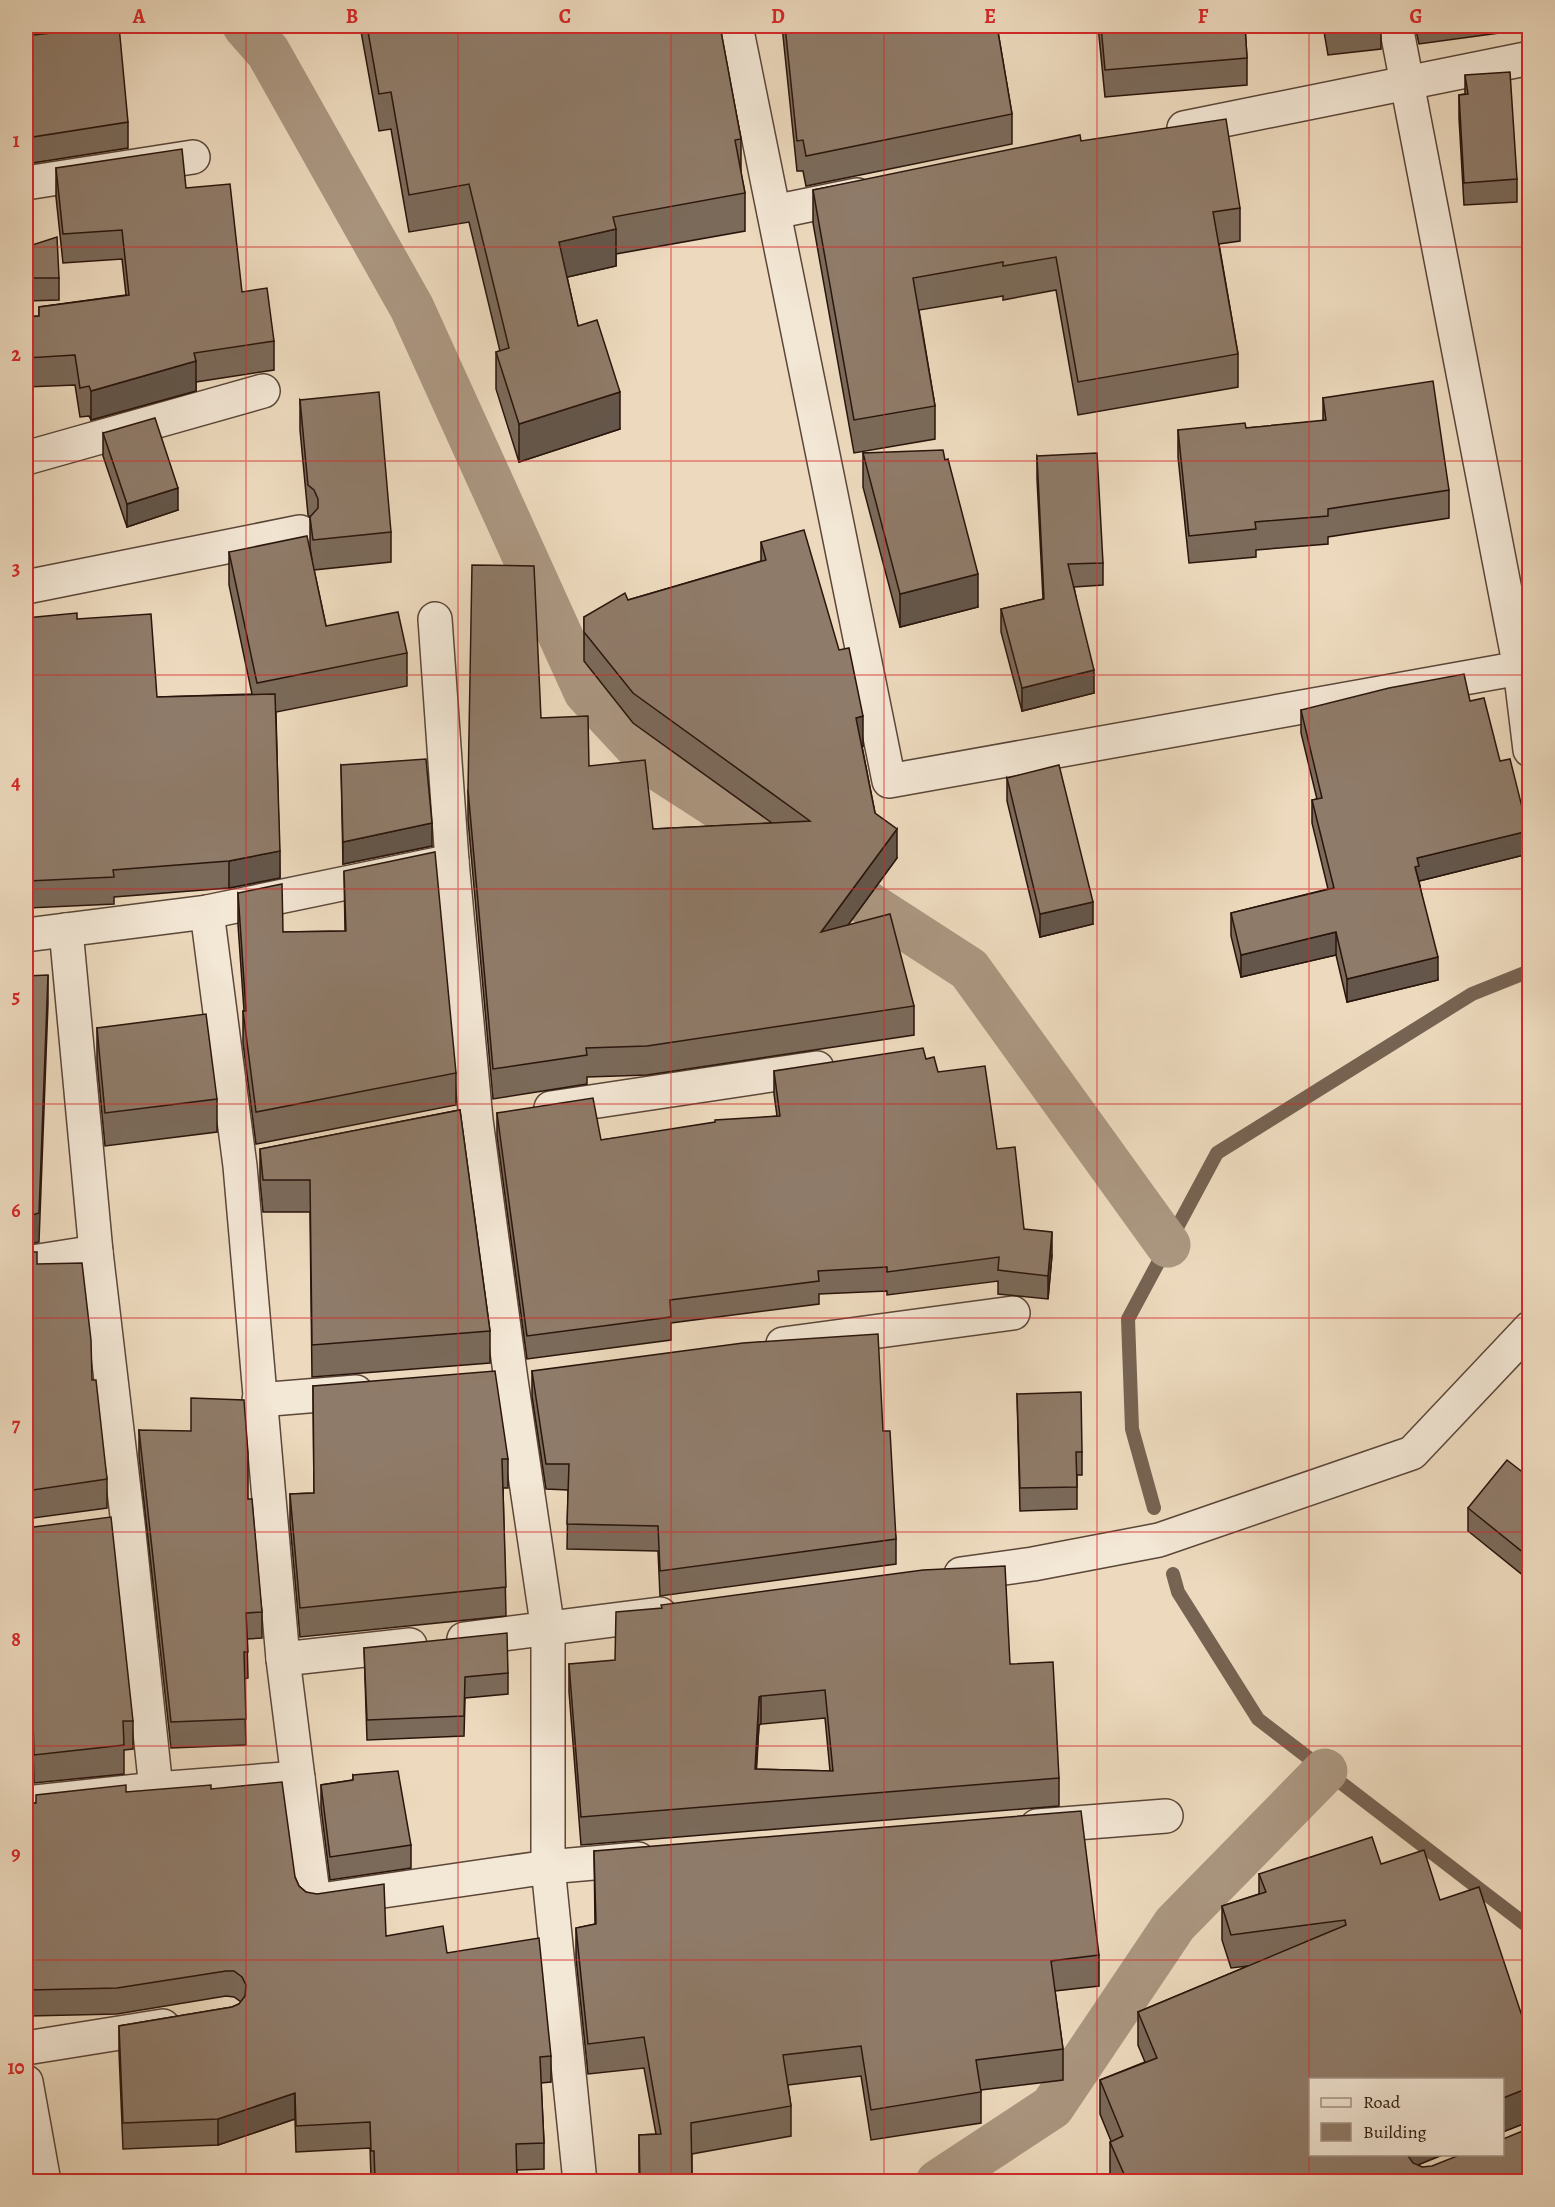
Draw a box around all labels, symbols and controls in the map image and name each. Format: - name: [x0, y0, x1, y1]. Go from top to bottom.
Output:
- text: A: [132, 3, 146, 30]
- text: B: [346, 3, 358, 30]
- text: C: [559, 3, 571, 30]
- text: D: [771, 3, 785, 30]
- text: E: [984, 3, 996, 30]
- text: F: [1198, 3, 1209, 30]
- text: G: [1409, 3, 1423, 30]
- text: 1: [12, 127, 20, 154]
- text: 2: [11, 341, 21, 368]
- text: 3: [12, 555, 20, 582]
- text: 4: [11, 769, 21, 796]
- text: 5: [12, 983, 20, 1010]
- text: 6: [11, 1197, 21, 1224]
- text: 7: [12, 1411, 21, 1438]
- text: 8: [11, 1626, 21, 1653]
- text: 9: [11, 1840, 21, 1867]
- text: 10: [7, 2054, 25, 2081]
- legend: [1309, 2078, 1504, 2156]
- text: Road: [1363, 2090, 1401, 2114]
- text: Building: [1363, 2120, 1427, 2144]

